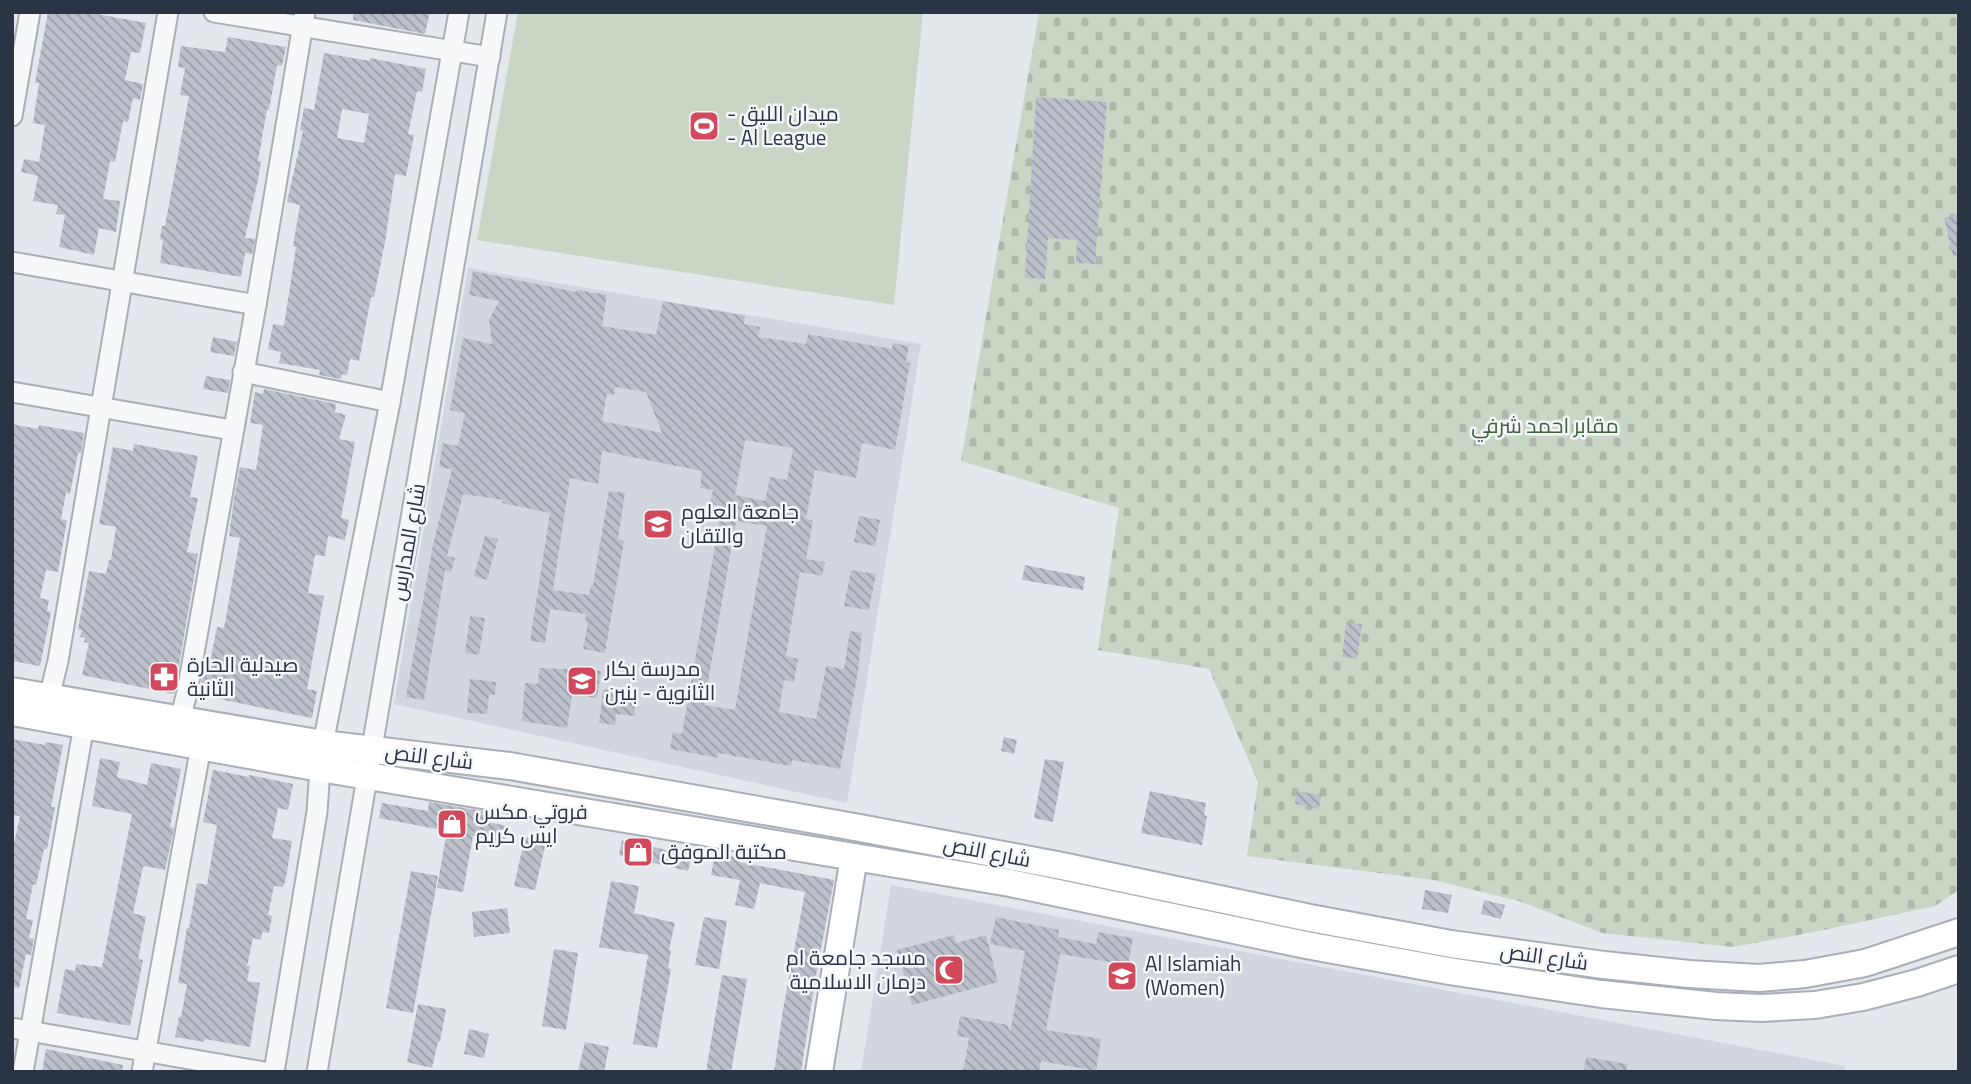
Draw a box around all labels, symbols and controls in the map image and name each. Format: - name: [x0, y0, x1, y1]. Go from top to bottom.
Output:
- place label: - ميدان الليق - Al League: [727, 97, 839, 153]
- sports icon: - ميدان الليق - Al League: [687, 109, 721, 143]
- park label: مقابر احمد شرفي: [1471, 409, 1619, 442]
- street label: شارع المدارس: [381, 481, 433, 603]
- place label: جامعة العلوم والتقان: [681, 495, 799, 551]
- school or university icon: جامعة العلوم والتقان: [641, 507, 675, 541]
- place label: صيدلية الحارة الثانية: [187, 648, 298, 704]
- place label: مدرسة بكار الثانوية - بنين: [604, 652, 715, 708]
- pharmacy icon: صيدلية الحارة الثانية: [147, 660, 181, 694]
- school or university icon: مدرسة بكار الثانوية - بنين: [565, 664, 599, 698]
- street label: شارع النص: [383, 735, 475, 777]
- place label: فروتي مكس ايس كريم: [475, 795, 588, 851]
- shop icon: فروتي مكس ايس كريم: [435, 807, 469, 841]
- street label: شارع النص: [941, 827, 1034, 875]
- shop icon: مكتبة الموفق: [621, 835, 655, 869]
- place label: مكتبة الموفق: [661, 835, 787, 867]
- street label: شارع النص: [1498, 934, 1590, 978]
- place label: مسجد جامعة ام درمان الاسلامية: [786, 941, 926, 997]
- place label: Al Islamiah (Women): [1145, 947, 1241, 1003]
- mosque icon: مسجد جامعة ام درمان الاسلامية: [932, 953, 966, 987]
- school or university icon: Al Islamiah (Women): [1105, 959, 1139, 993]

